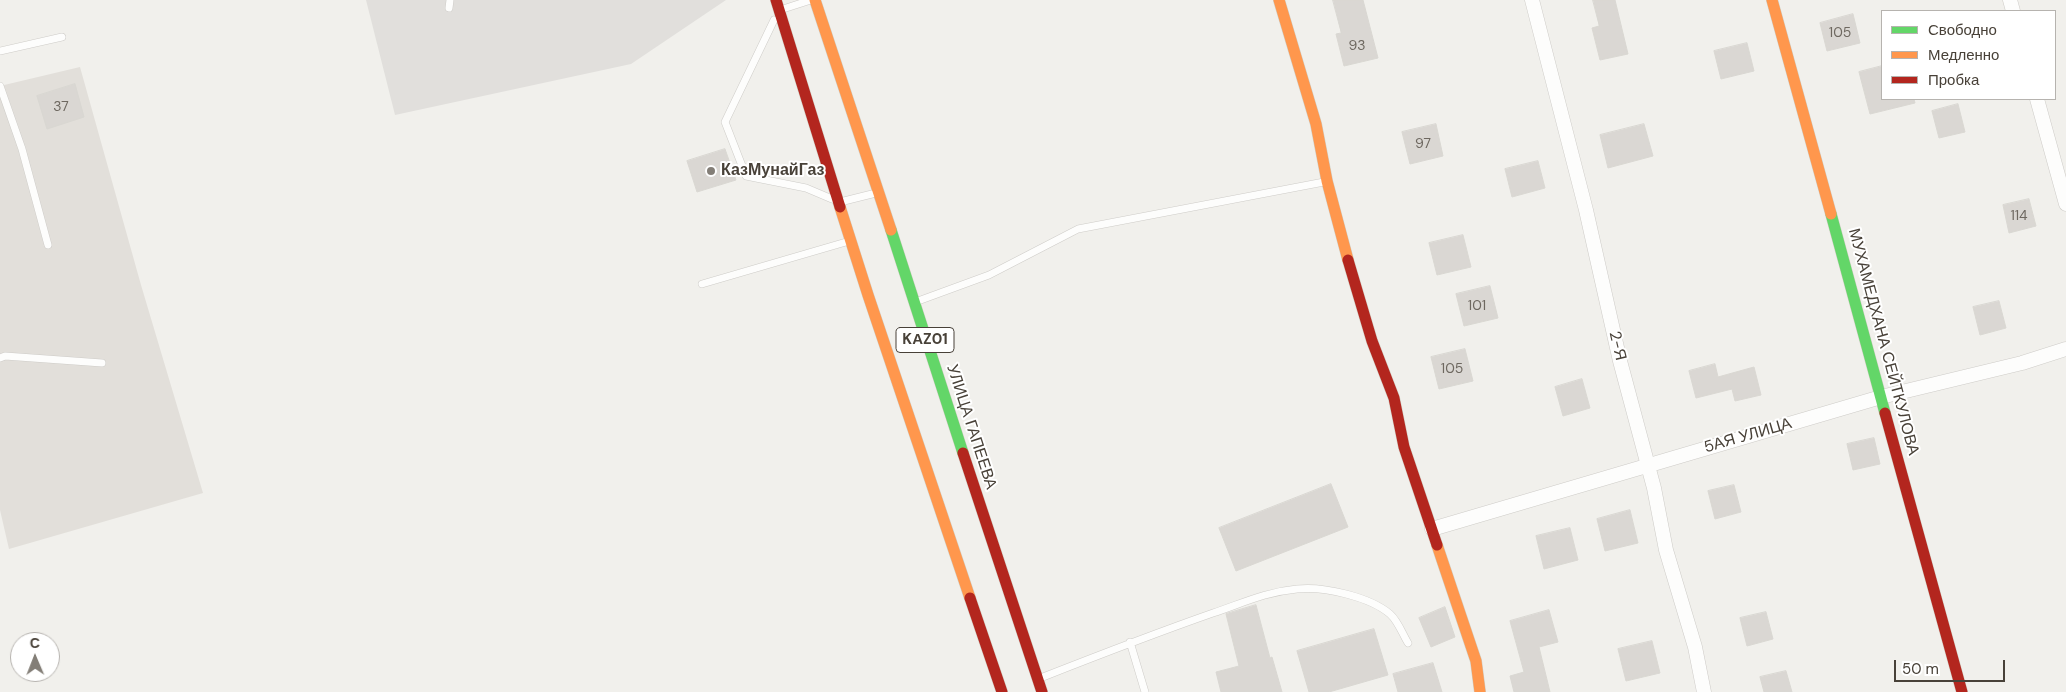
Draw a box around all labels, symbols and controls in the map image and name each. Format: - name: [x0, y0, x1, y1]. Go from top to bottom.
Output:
- legend: [1881, 10, 2056, 100]
- text: Свободно: [1928, 20, 1997, 40]
- house number: 105: [1829, 25, 1851, 41]
- house number: 93: [1349, 38, 1365, 54]
- text: Медленно: [1928, 45, 1999, 65]
- text: Пробка: [1928, 70, 1979, 90]
- house number: 37: [53, 99, 69, 115]
- house number: 97: [1415, 136, 1431, 152]
- place label: КазМунайГаз: [721, 161, 825, 181]
- marker: КазМунайГаз: [705, 165, 717, 177]
- house number: 114: [2010, 208, 2028, 224]
- street label: МУХАМЕДХАНА СЕЙТКУЛОВА: [1843, 227, 1923, 457]
- house number: 101: [1468, 298, 1486, 314]
- road number: KАZ01: [896, 328, 954, 352]
- street label: 2-Я: [1604, 330, 1630, 362]
- house number: 105: [1441, 361, 1463, 377]
- street label: УЛИЦА ГАПЕЕВА: [942, 362, 1000, 492]
- street label: 5АЯ УЛИЦА: [1702, 414, 1794, 458]
- north arrow: [10, 632, 60, 682]
- text: С: [30, 634, 40, 652]
- scale bar: [1896, 650, 2007, 682]
- text: 50 m: [1902, 659, 1939, 679]

